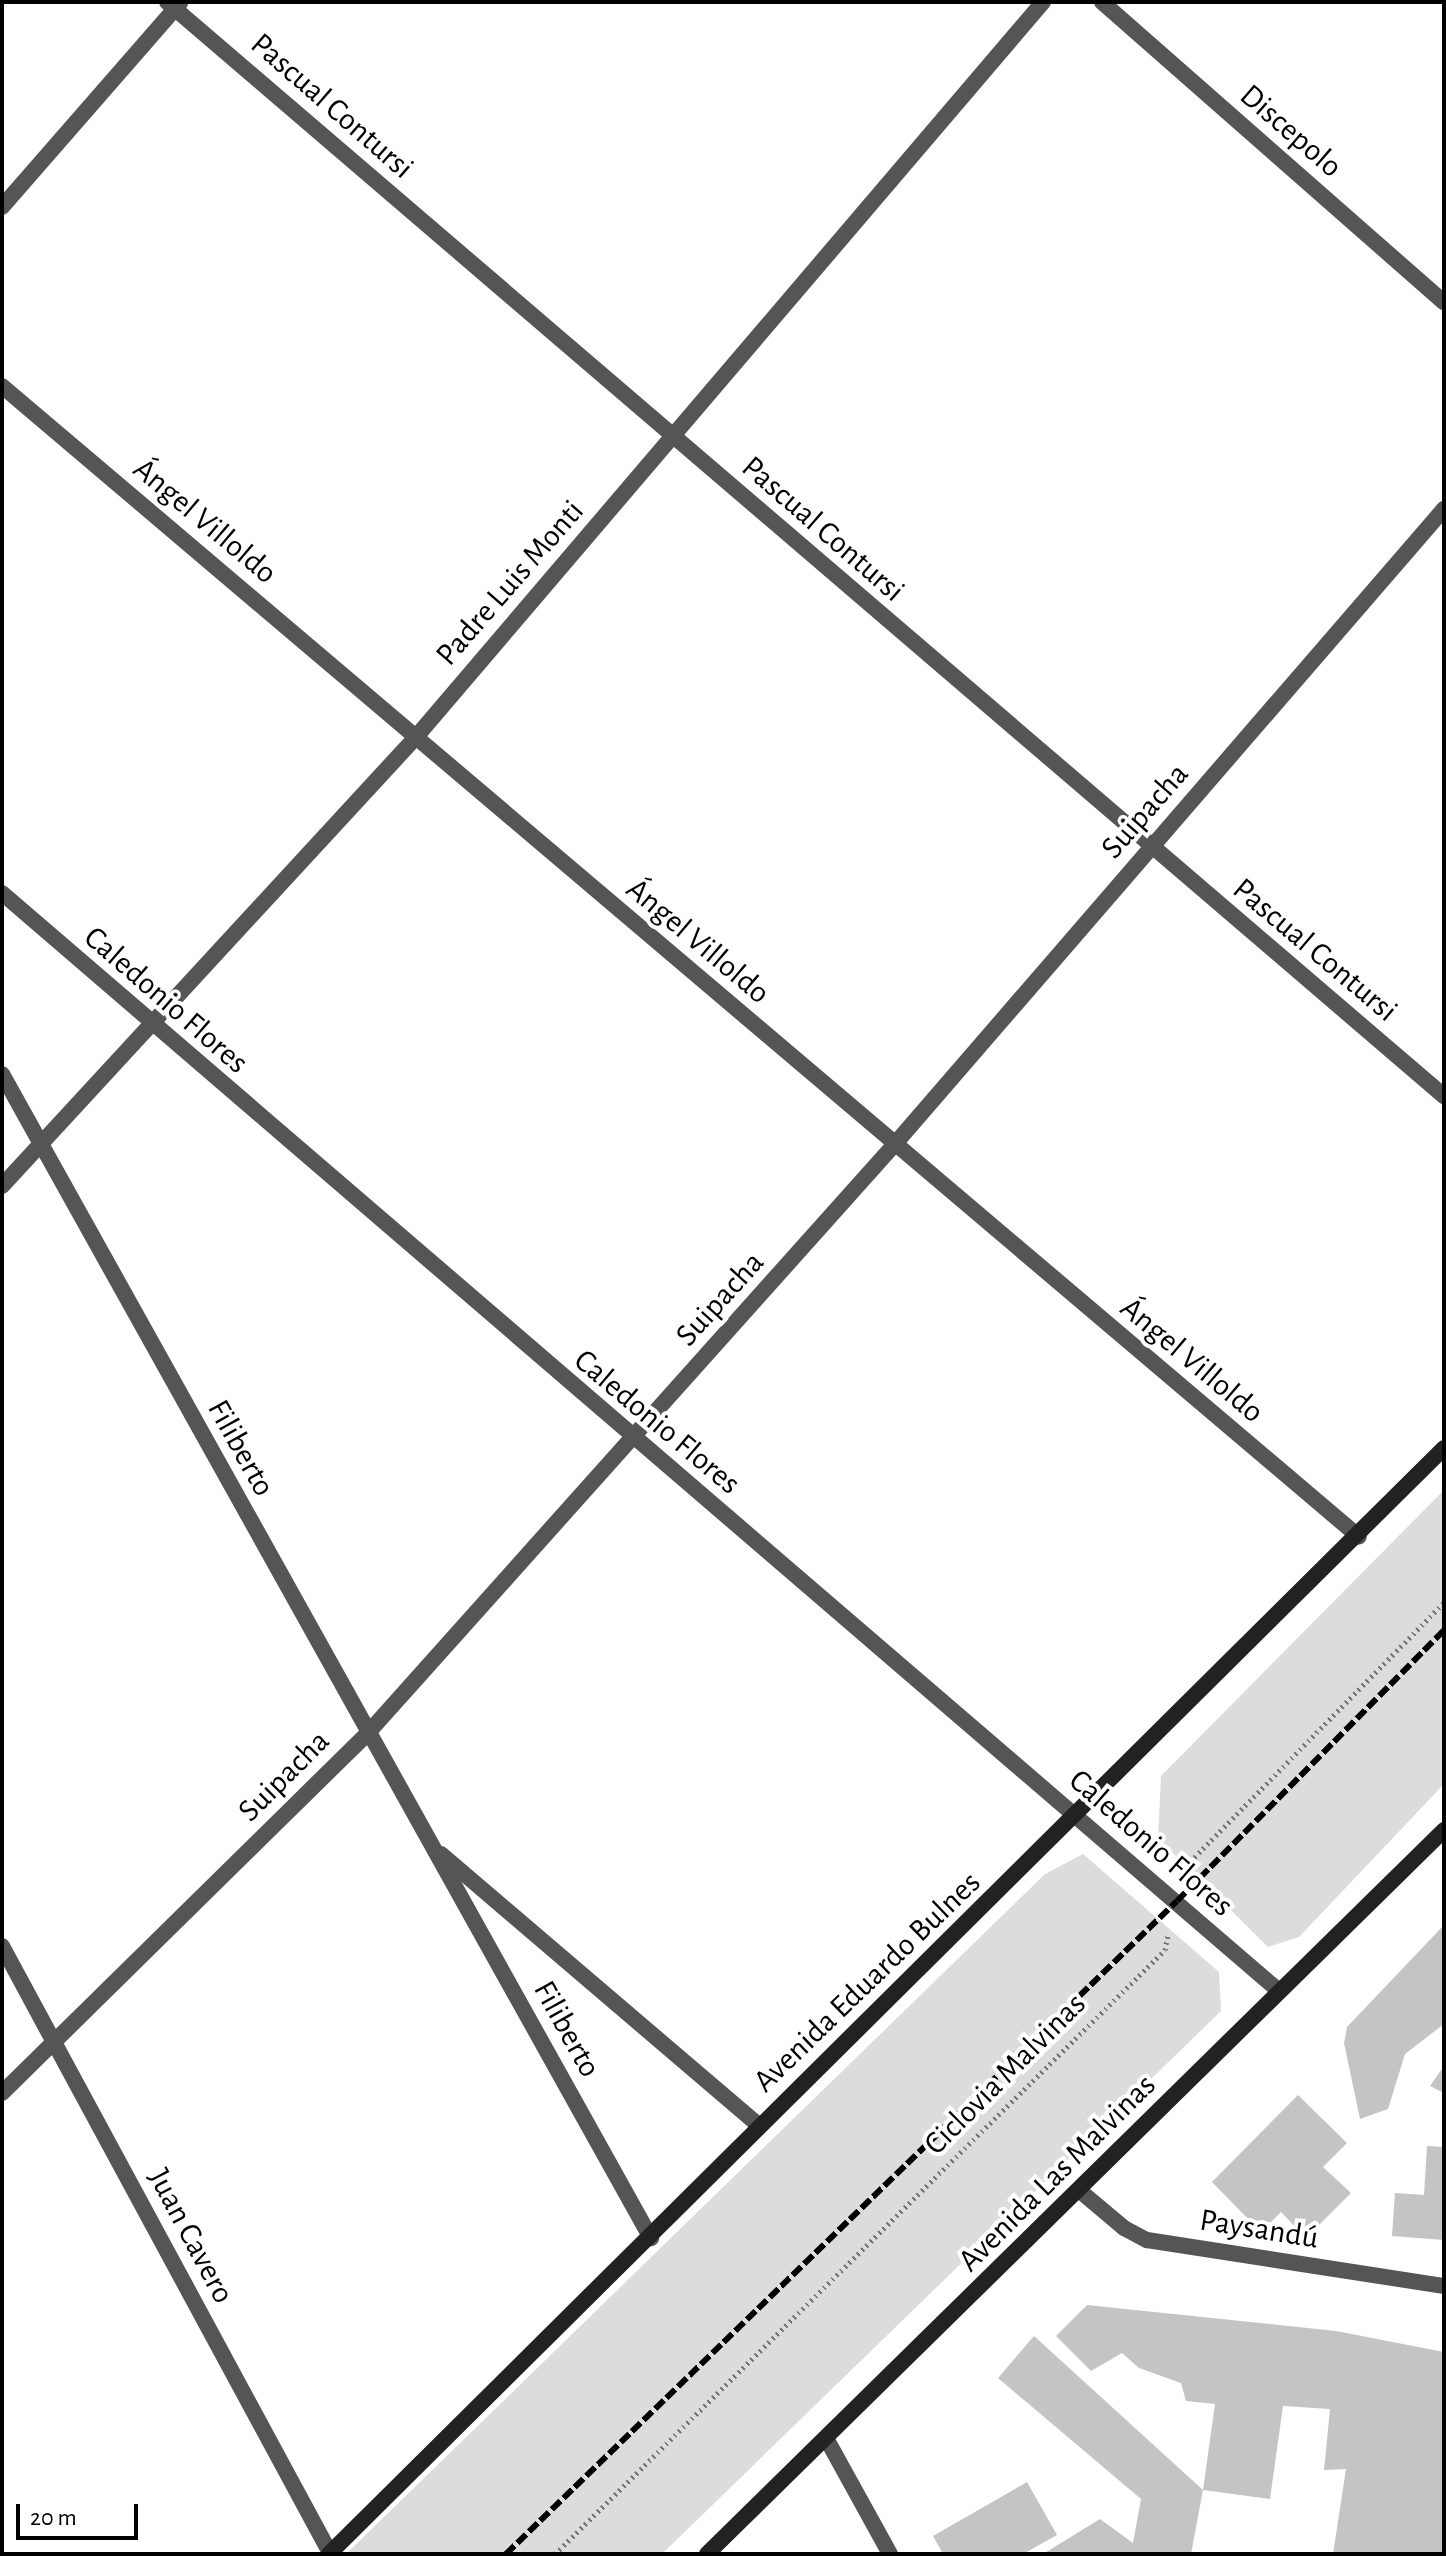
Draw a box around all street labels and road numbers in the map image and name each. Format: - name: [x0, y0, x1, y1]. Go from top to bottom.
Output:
- street label: Pascual Contursi: [243, 25, 421, 187]
- street label: Discepolo: [1232, 76, 1350, 186]
- street label: Pascual Contursi: [734, 448, 912, 610]
- street label: Ángel Villoldo: [125, 450, 285, 592]
- street label: Padre Luis Monti: [428, 493, 592, 673]
- street label: Suipacha: [1093, 755, 1197, 867]
- street label: Ángel Villoldo: [618, 870, 778, 1012]
- street label: Pascual Contursi: [1225, 870, 1405, 1030]
- street label: Caledonio Flores: [76, 918, 256, 1082]
- street label: Suipacha: [668, 1244, 772, 1354]
- street label: Ángel Villoldo: [1112, 1289, 1272, 1431]
- street label: Caledonio Flores: [566, 1341, 748, 1503]
- street label: Filiberto: [199, 1393, 283, 1503]
- street label: Suipacha: [230, 1722, 338, 1830]
- street label: Caledonio Flores: [1061, 1761, 1241, 1925]
- street label: Avenida Eduardo Bulnes: [745, 1864, 989, 2100]
- street label: Filiberto: [525, 1974, 609, 2084]
- street label: Ciclovia Malvinas: [916, 1985, 1094, 2163]
- street label: Avenida Las Malvinas: [950, 2066, 1164, 2280]
- street label: Juan Cavero: [140, 2162, 242, 2310]
- street label: Paysandú: [1197, 2201, 1321, 2257]

